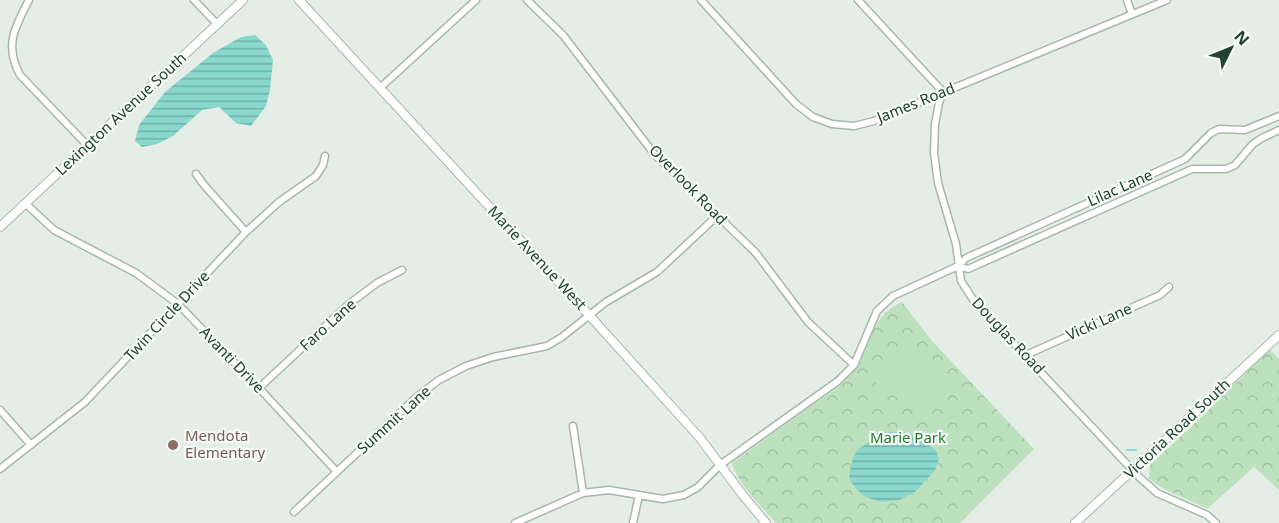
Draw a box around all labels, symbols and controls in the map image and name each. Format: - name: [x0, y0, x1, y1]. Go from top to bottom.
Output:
- north arrow: [1201, 18, 1261, 78]
- text: N: [1229, 26, 1254, 50]
- street label: Lexington Avenue South: [51, 47, 190, 179]
- street label: James Road: [872, 77, 957, 127]
- street label: Overlook Road: [645, 140, 732, 229]
- street label: Lilac Lane: [1084, 164, 1155, 210]
- street label: Marie Avenue West: [484, 201, 592, 314]
- street label: Twin Circle Drive: [119, 266, 213, 365]
- street label: Douglas Road: [968, 293, 1049, 378]
- street label: Faro Lane: [295, 294, 360, 355]
- street label: Vicki Lane: [1063, 298, 1135, 344]
- street label: Avanti Drive: [196, 322, 269, 397]
- street label: Victoria Road South: [1119, 374, 1234, 483]
- street label: Summit Lane: [352, 381, 434, 458]
- place label: Mendota Elementary: [185, 425, 265, 462]
- park label: Marie Park: [870, 427, 946, 447]
- marker: Mendota Elementary: [166, 438, 180, 452]

